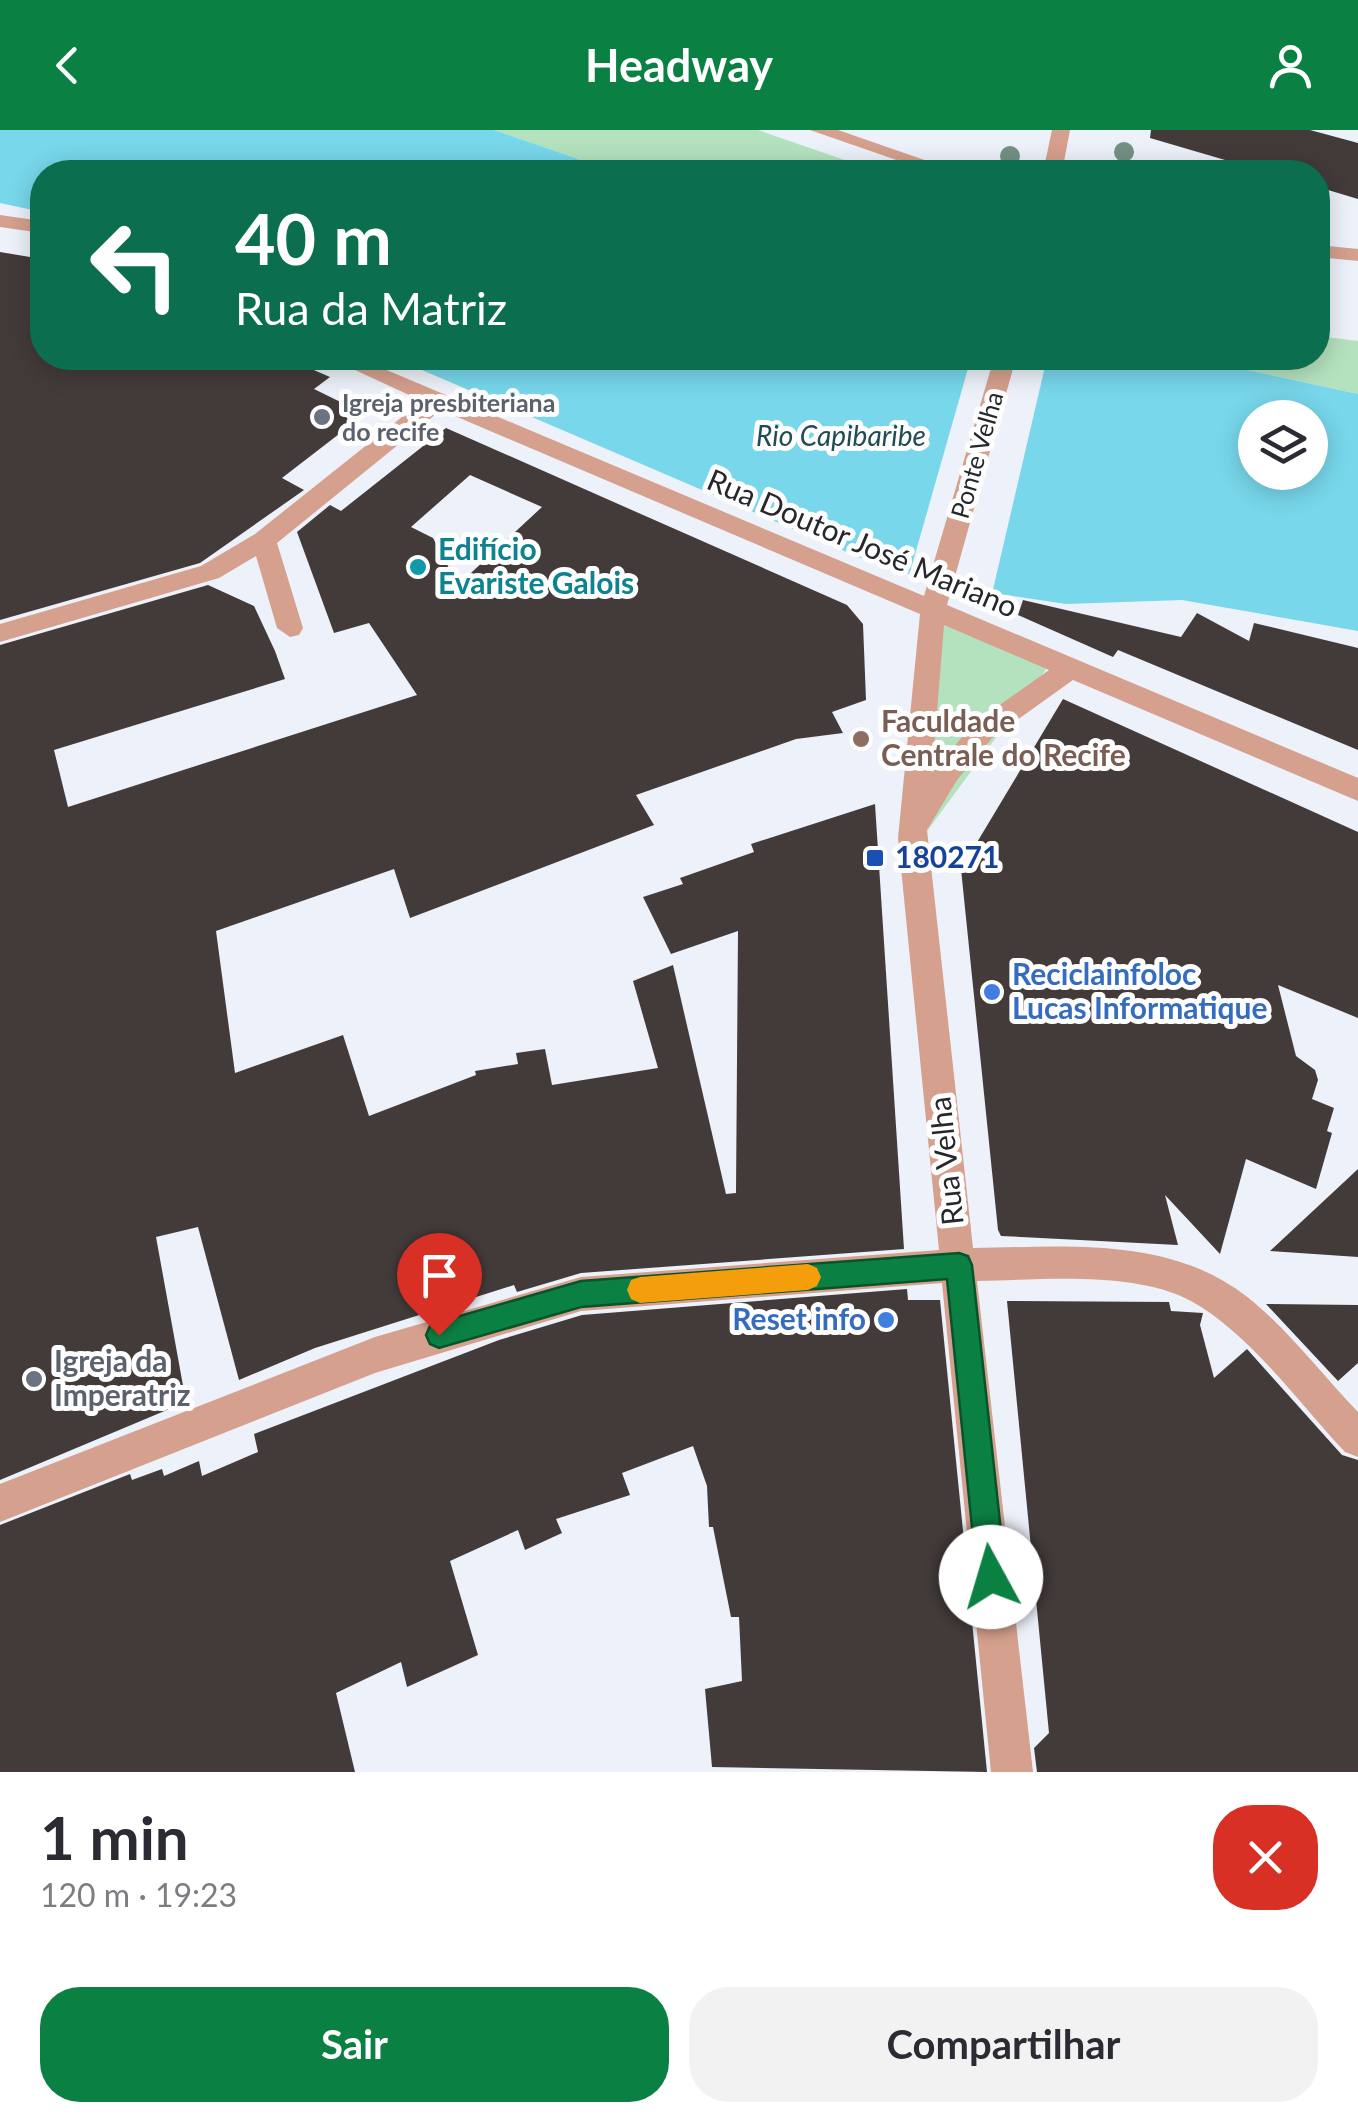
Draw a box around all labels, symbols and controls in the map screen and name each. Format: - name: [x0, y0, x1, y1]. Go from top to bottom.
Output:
- icon: back: [40, 38, 95, 93]
- text: Headway: [585, 38, 773, 92]
- icon: person: [1263, 38, 1318, 93]
- text: 40 m: [235, 196, 392, 280]
- icon: left: [70, 200, 200, 330]
- text: Rua da Matriz: [235, 281, 507, 335]
- place label: Igreja presbiteriana do recife: [342, 387, 555, 446]
- street label: Ponte Velha: [944, 388, 1008, 522]
- map controls: [1238, 400, 1328, 490]
- button: layers: [1238, 400, 1328, 490]
- marker: Igreja presbiteriana do recife: [311, 406, 333, 428]
- water label: Rio Capibaribe: [756, 418, 926, 452]
- street label: Rua Doutor José Mariano: [702, 460, 1023, 624]
- place label: Edifício Evariste Galois: [438, 530, 634, 600]
- marker: Edifício Evariste Galois: [407, 556, 429, 578]
- place label: Faculdade Centrale do Recife: [881, 702, 1126, 772]
- marker: Faculdade Centrale do Recife: [850, 728, 872, 750]
- place label: 180271: [895, 838, 999, 874]
- marker: 180271: [864, 847, 886, 869]
- place label: Reciclainfoloc Lucas Informatique: [1012, 955, 1268, 1025]
- marker: Reciclainfoloc Lucas Informatique: [981, 981, 1003, 1003]
- street label: Rua Velha: [920, 1095, 970, 1227]
- pin: [397, 1233, 482, 1336]
- icon: arrive: [412, 1248, 467, 1303]
- place label: Reset info: [732, 1300, 866, 1336]
- marker: Reset info: [875, 1309, 897, 1331]
- place label: Igreja da Imperatriz: [54, 1342, 191, 1412]
- marker: Igreja da Imperatriz: [23, 1368, 45, 1390]
- position arrow: [939, 1525, 1043, 1629]
- text: 1 min: [40, 1801, 189, 1873]
- button: close: [1213, 1805, 1318, 1910]
- text: 120 m · 19:23: [40, 1875, 237, 1914]
- button: Sair: [40, 1987, 669, 2102]
- button: Compartilhar: [689, 1987, 1318, 2102]

